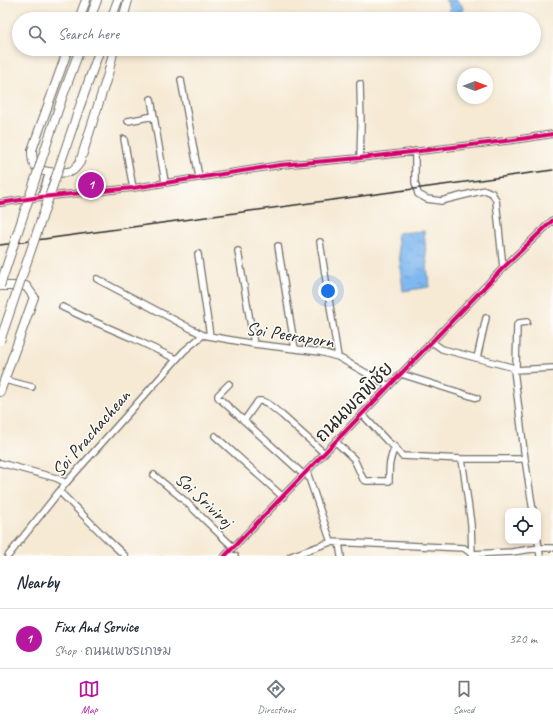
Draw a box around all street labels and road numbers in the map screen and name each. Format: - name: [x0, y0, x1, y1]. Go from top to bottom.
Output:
- street label: Soi Peeraporn: [244, 316, 336, 354]
- street label: ถนนพลพิชัย: [310, 357, 398, 447]
- street label: Soi Prachachean: [46, 383, 137, 482]
- street label: Soi Sriviroj: [170, 467, 240, 534]

